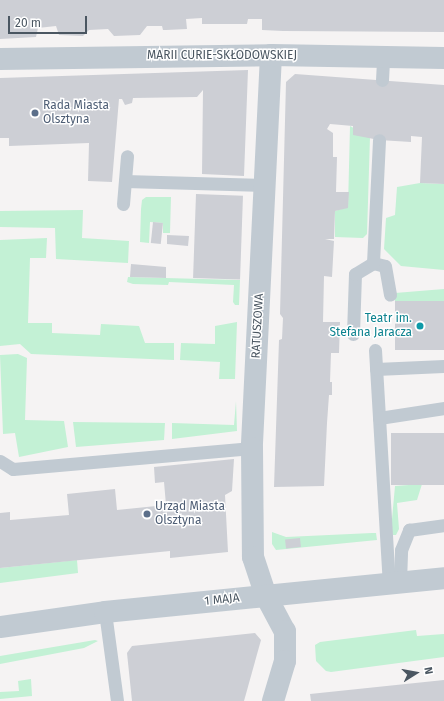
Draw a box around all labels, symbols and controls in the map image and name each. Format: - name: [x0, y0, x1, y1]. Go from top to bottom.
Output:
- scale bar: [10, 8, 89, 34]
- text: 20 m: [15, 16, 41, 30]
- street label: MARII CURIE-SKŁODOWSKIEJ: [147, 49, 297, 63]
- place label: Rada Miasta Olsztyna: [43, 99, 109, 127]
- marker: Rada Miasta Olsztyna: [30, 108, 40, 118]
- street label: RATUSZOWA: [249, 293, 267, 359]
- place label: Teatr im. Stefana Jaracza: [329, 312, 412, 340]
- marker: Teatr im. Stefana Jaracza: [415, 321, 425, 331]
- place label: Urząd Miasta Olsztyna: [155, 500, 225, 528]
- marker: Urząd Miasta Olsztyna: [142, 509, 152, 519]
- street label: 1 MAJA: [204, 591, 240, 609]
- north arrow: [396, 653, 436, 693]
- text: N: [421, 666, 435, 675]

